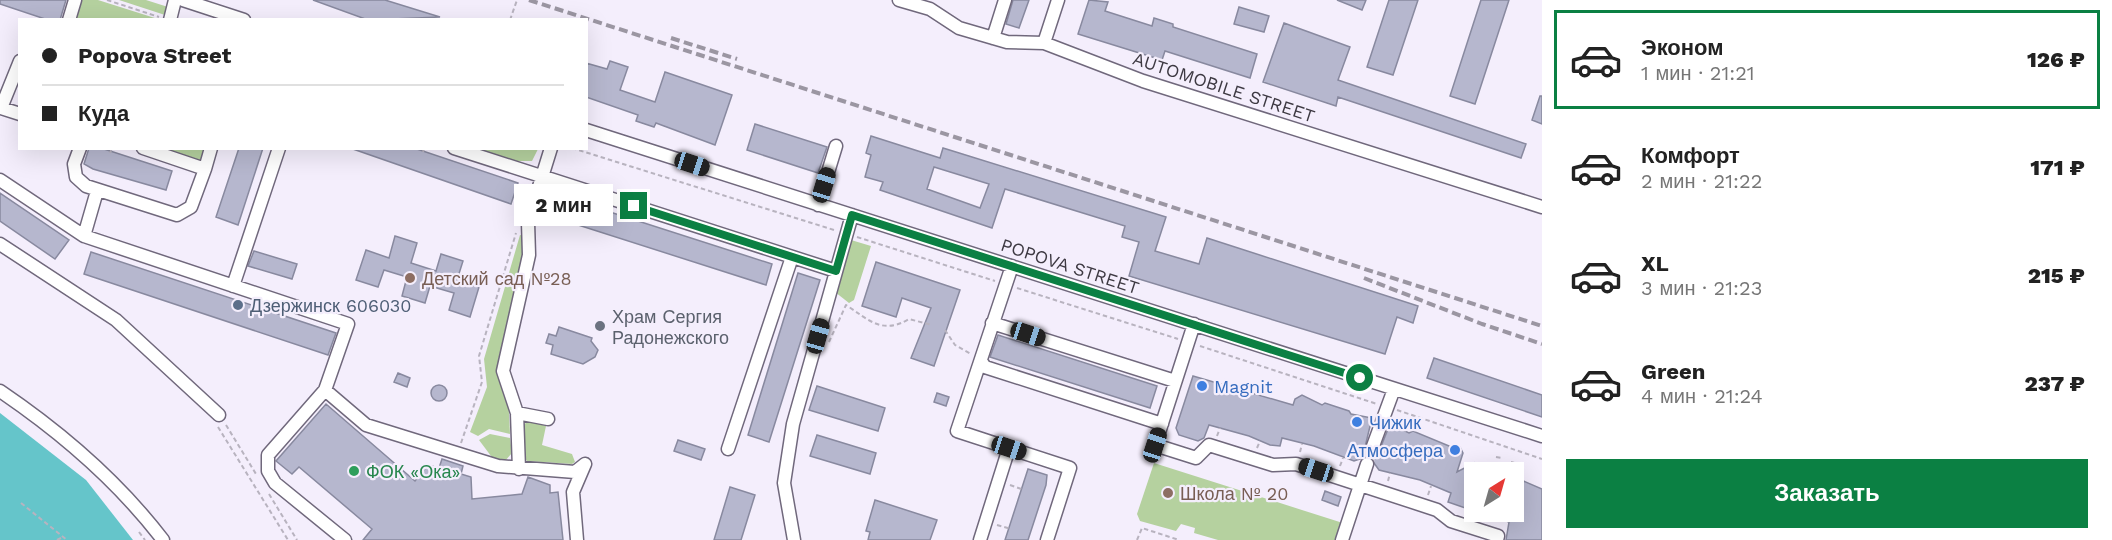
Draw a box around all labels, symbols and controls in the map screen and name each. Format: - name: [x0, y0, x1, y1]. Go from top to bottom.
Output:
- icon: car: [1569, 33, 1623, 87]
- text: Эконом: [1641, 35, 1724, 60]
- text: Popova Street: [78, 43, 231, 68]
- text: 126 ₽: [2027, 47, 2085, 72]
- street label: AUTOMOBILE STREET: [1130, 48, 1318, 126]
- text: 1 мин · 21:21: [1641, 61, 1755, 85]
- text: Куда: [78, 101, 129, 126]
- icon: car: [1569, 141, 1623, 195]
- text: Комфорт: [1641, 143, 1740, 168]
- car: [672, 150, 712, 178]
- text: 171 ₽: [2030, 155, 2085, 180]
- car: [810, 165, 838, 205]
- text: 2 мин · 21:22: [1641, 169, 1762, 193]
- callout: 2 мин: [514, 185, 613, 227]
- route end: [620, 192, 647, 219]
- text: 2 мин: [535, 193, 592, 217]
- street label: POPOVA STREET: [998, 234, 1142, 298]
- icon: car: [1569, 249, 1623, 303]
- text: XL: [1641, 251, 1669, 276]
- text: 215 ₽: [2028, 263, 2085, 288]
- place label: Детский сад №28: [422, 268, 572, 289]
- marker: Детский сад №28: [403, 271, 417, 285]
- text: 3 мин · 21:23: [1641, 276, 1762, 300]
- place label: Дзержинск 606030: [250, 295, 412, 316]
- marker: Дзержинск 606030: [231, 298, 245, 312]
- place label: Храм Сергия Радонежского: [612, 306, 729, 348]
- car: [804, 316, 832, 356]
- marker: Храм Сергия Радонежского: [593, 319, 607, 333]
- car: [1008, 320, 1048, 348]
- icon: car: [1569, 357, 1623, 411]
- text: Green: [1641, 359, 1705, 384]
- route start: [1346, 364, 1373, 391]
- text: 237 ₽: [2025, 371, 2085, 396]
- place label: Magnit: [1214, 376, 1273, 397]
- marker: Magnit: [1195, 379, 1209, 393]
- text: 4 мин · 21:24: [1641, 384, 1763, 408]
- place label: Чижик: [1369, 412, 1421, 433]
- marker: Чижик: [1350, 415, 1364, 429]
- car: [1141, 425, 1169, 465]
- car: [989, 434, 1029, 462]
- place label: Атмосфера: [1347, 440, 1444, 461]
- marker: Атмосфера: [1448, 443, 1462, 457]
- car: [1296, 456, 1336, 484]
- button: Заказать: [1566, 459, 2088, 528]
- place label: ФОК «Ока»: [366, 461, 460, 482]
- north arrow: [1464, 462, 1524, 522]
- map controls: [1464, 462, 1524, 522]
- marker: ФОК «Ока»: [347, 464, 361, 478]
- place label: Школа № 20: [1180, 483, 1288, 504]
- marker: Школа № 20: [1161, 486, 1175, 500]

